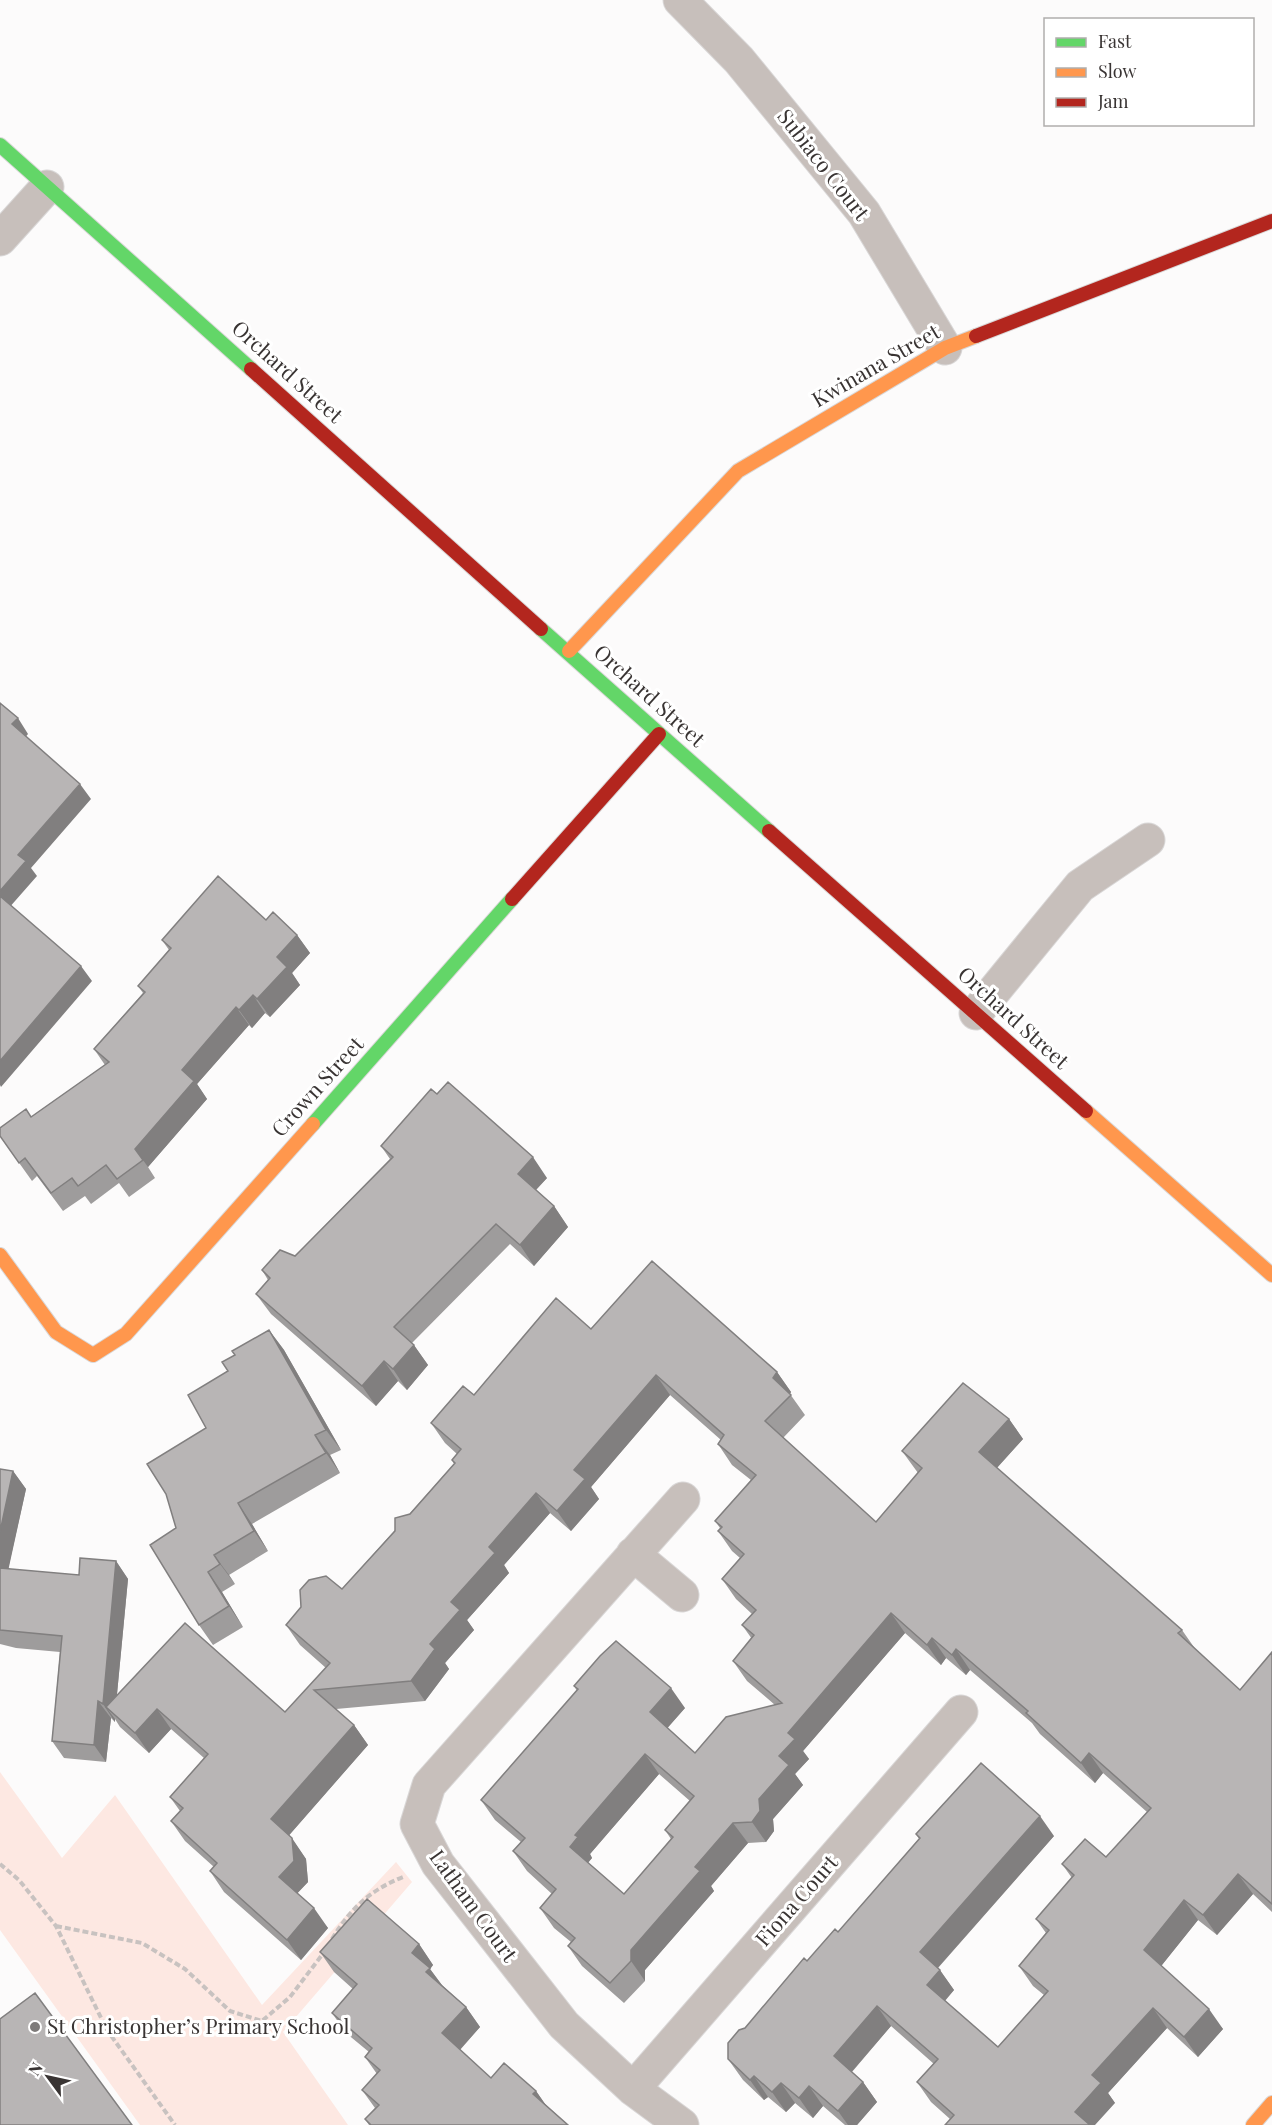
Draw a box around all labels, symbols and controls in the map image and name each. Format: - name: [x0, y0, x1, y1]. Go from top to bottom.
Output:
- legend: [1044, 18, 1254, 126]
- text: Fast: [1098, 29, 1132, 53]
- text: Slow: [1098, 59, 1136, 83]
- text: Jam: [1097, 89, 1128, 113]
- street label: Subiaco Court: [772, 102, 877, 226]
- street label: Orchard Street: [227, 313, 350, 428]
- street label: Kwinana Street: [806, 316, 945, 412]
- street label: Orchard Street: [589, 637, 712, 752]
- street label: Orchard Street: [953, 959, 1076, 1074]
- street label: Crown Street: [264, 1029, 369, 1141]
- street label: Latham Court: [425, 1843, 525, 1967]
- street label: Fiona Court: [748, 1848, 843, 1951]
- place label: St Christopher’s Primary School: [47, 2011, 349, 2039]
- marker: St Christopher’s Primary School: [28, 2020, 42, 2034]
- north arrow: [18, 2047, 78, 2107]
- text: N: [23, 2058, 47, 2079]

